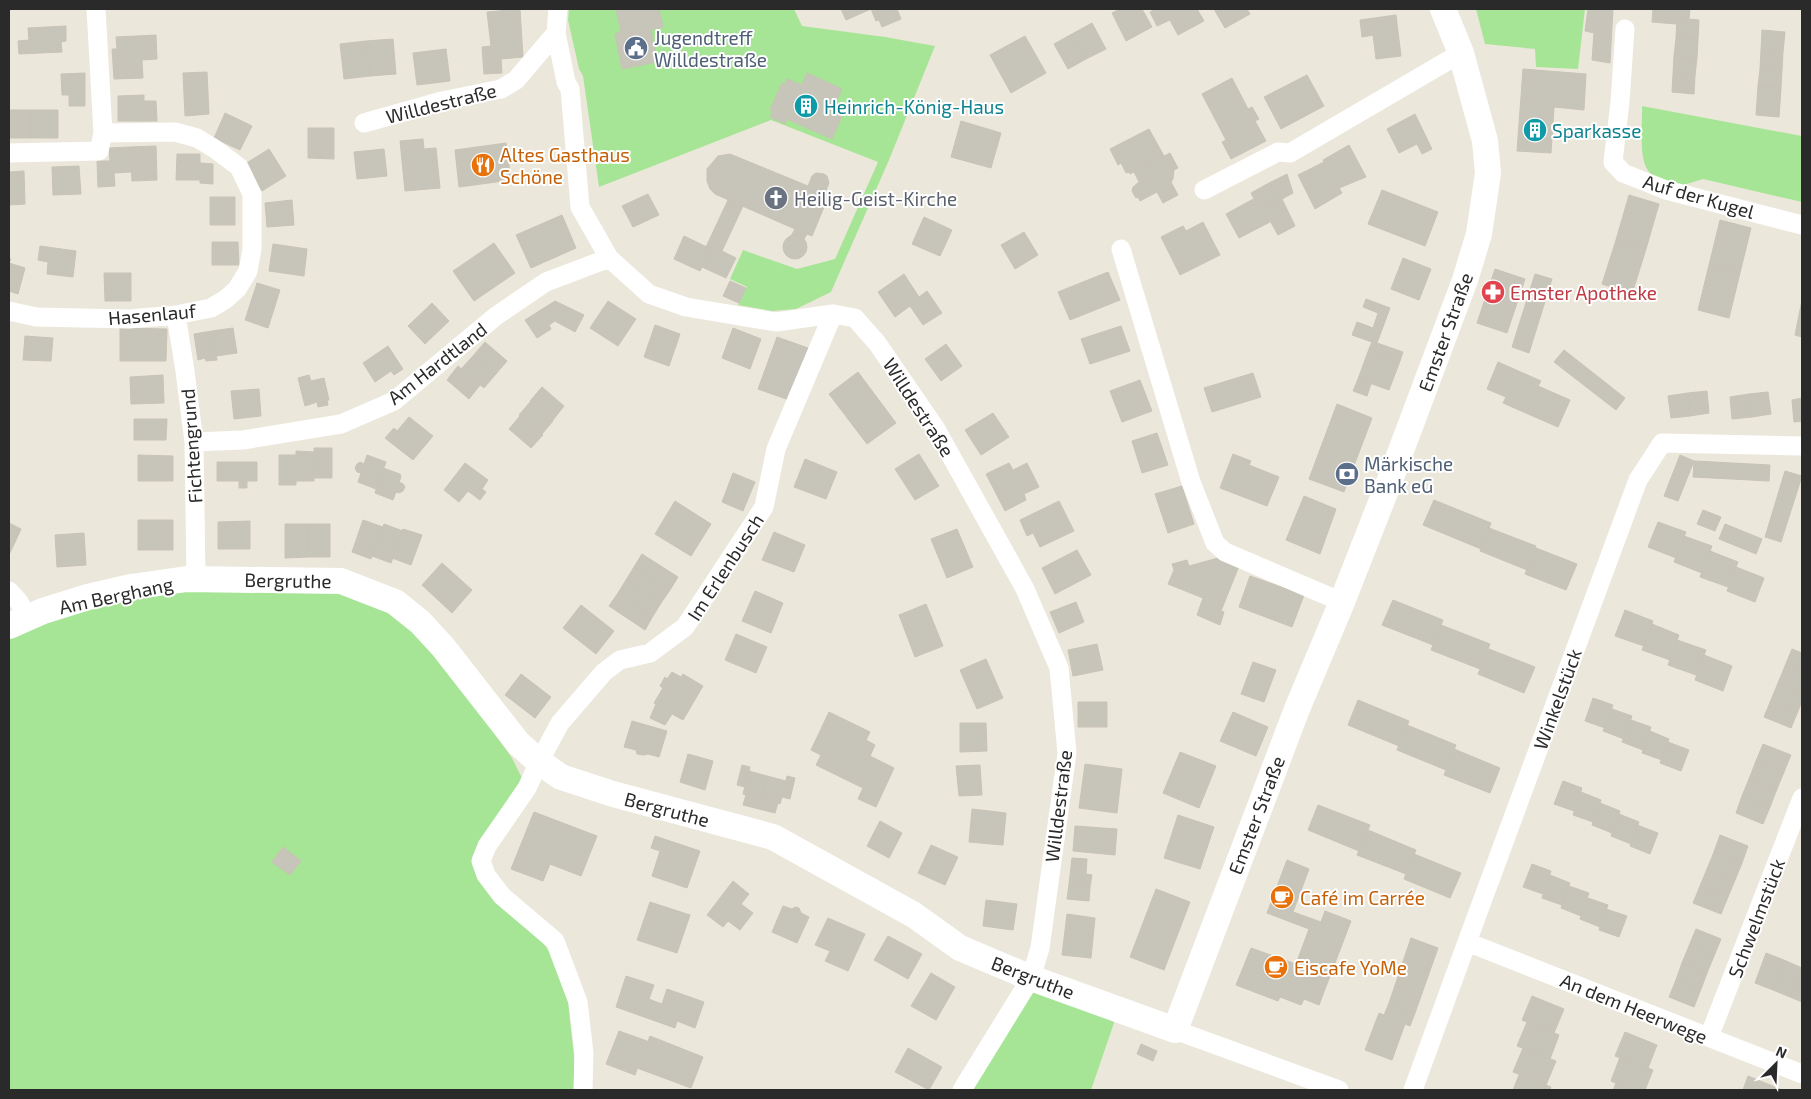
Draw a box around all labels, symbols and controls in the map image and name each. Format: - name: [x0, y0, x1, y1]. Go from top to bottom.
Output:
- place label: Jugendtreff Willdestraße: [654, 26, 767, 71]
- public building icon: Jugendtreff Willdestraße: [623, 35, 649, 61]
- street label: Willdestraße: [383, 78, 499, 128]
- building icon: Heinrich-König-Haus: [793, 93, 819, 119]
- place label: Heinrich-König-Haus: [824, 95, 1004, 118]
- building icon: Sparkasse: [1522, 117, 1548, 143]
- place label: Sparkasse: [1552, 119, 1641, 142]
- place label: Altes Gasthaus Schöne: [500, 143, 630, 188]
- restaurant icon: Altes Gasthaus Schöne: [470, 152, 496, 178]
- street label: Auf der Kugel: [1641, 169, 1758, 223]
- church icon: Heilig-Geist-Kirche: [763, 185, 789, 211]
- place label: Heilig-Geist-Kirche: [794, 187, 957, 210]
- street label: Emster Straße: [1413, 269, 1477, 395]
- pharmacy icon: Emster Apotheke: [1480, 279, 1506, 305]
- place label: Emster Apotheke: [1510, 281, 1657, 304]
- street label: Hasenlauf: [107, 299, 198, 329]
- street label: Am Hardtland: [383, 317, 491, 409]
- street label: Willdestraße: [879, 353, 959, 461]
- street label: Fichtengrund: [176, 388, 206, 504]
- place label: Märkische Bank eG: [1364, 452, 1453, 497]
- bank icon: Märkische Bank eG: [1334, 461, 1360, 487]
- street label: Im Erlenbusch: [682, 509, 768, 625]
- street label: Bergruthe: [244, 568, 332, 592]
- street label: Am Berghang: [57, 572, 175, 618]
- street label: Winkelstück: [1528, 645, 1586, 753]
- street label: Willdestraße: [1040, 748, 1076, 864]
- street label: Emster Straße: [1223, 753, 1289, 877]
- street label: Bergruthe: [622, 787, 712, 831]
- street label: Schwelmstück: [1723, 855, 1789, 981]
- cafe icon: Café im Carrée: [1269, 884, 1295, 910]
- place label: Café im Carrée: [1300, 886, 1425, 909]
- street label: Bergruthe: [988, 951, 1078, 1003]
- cafe icon: Eiscafe YoMe: [1263, 954, 1289, 980]
- place label: Eiscafe YoMe: [1294, 956, 1407, 979]
- street label: An dem Heerwege: [1557, 968, 1711, 1048]
- north arrow: [1751, 1039, 1801, 1089]
- text: N: [1773, 1042, 1790, 1061]

